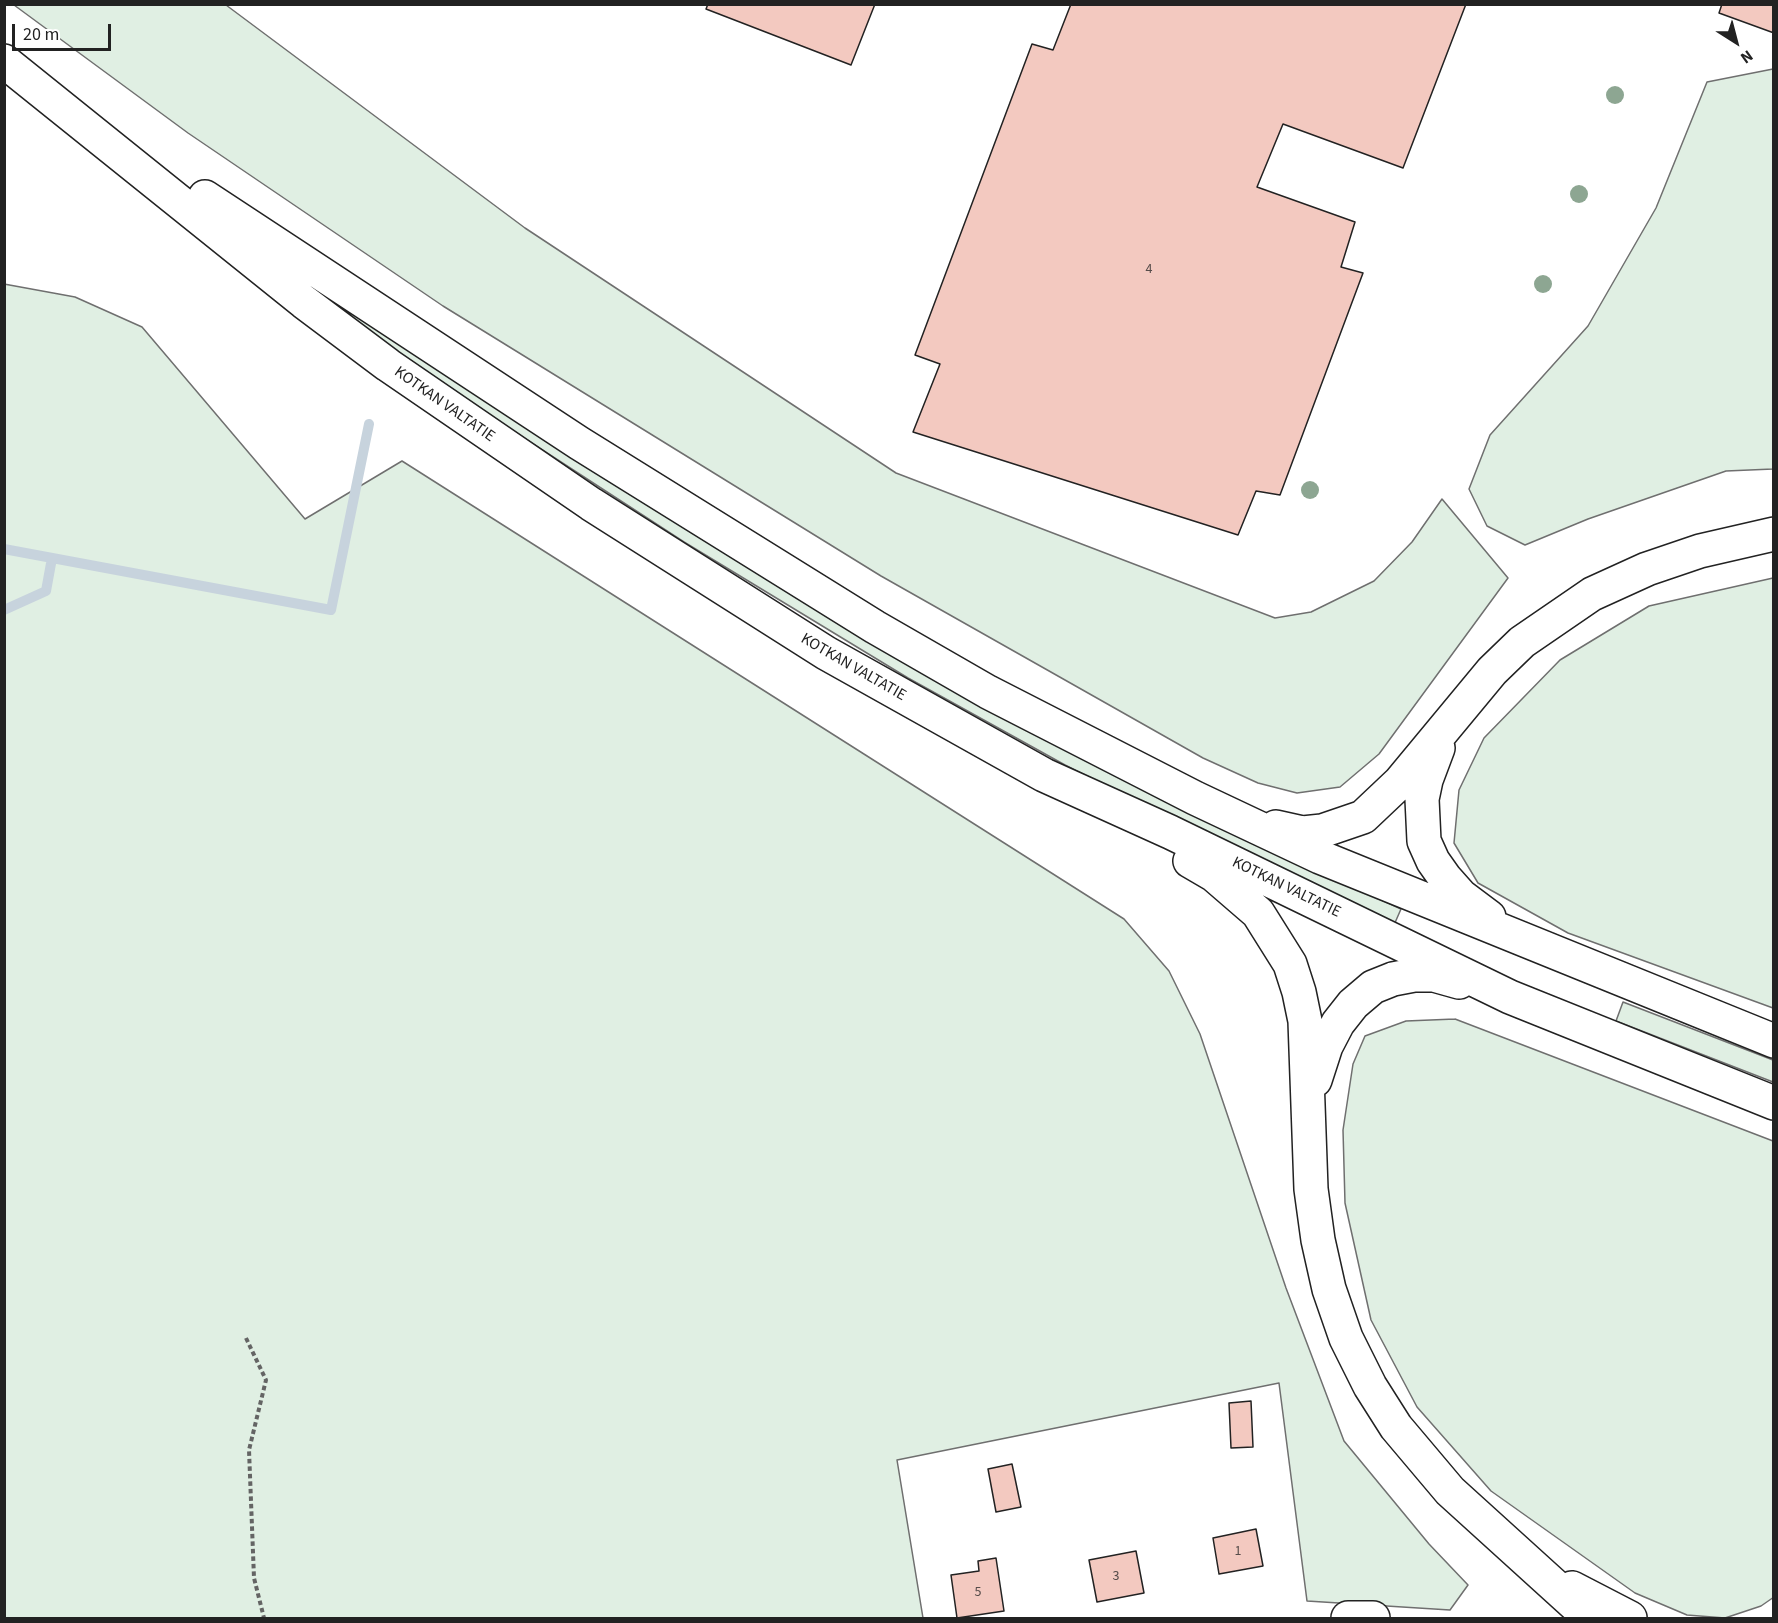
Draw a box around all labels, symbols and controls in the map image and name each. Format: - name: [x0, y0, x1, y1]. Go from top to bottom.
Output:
- scale bar: [15, 12, 114, 50]
- north arrow: [1706, 12, 1766, 72]
- text: 20 m: [23, 22, 59, 47]
- text: N: [1736, 45, 1757, 69]
- house number: 4: [1146, 262, 1152, 278]
- street label: KOTKAN VALTATIE: [390, 363, 498, 447]
- street label: KOTKAN VALTATIE: [797, 630, 909, 706]
- street label: KOTKAN VALTATIE: [1228, 853, 1344, 923]
- house number: 1: [1235, 1544, 1241, 1560]
- house number: 3: [1113, 1569, 1119, 1585]
- house number: 5: [975, 1585, 981, 1601]

